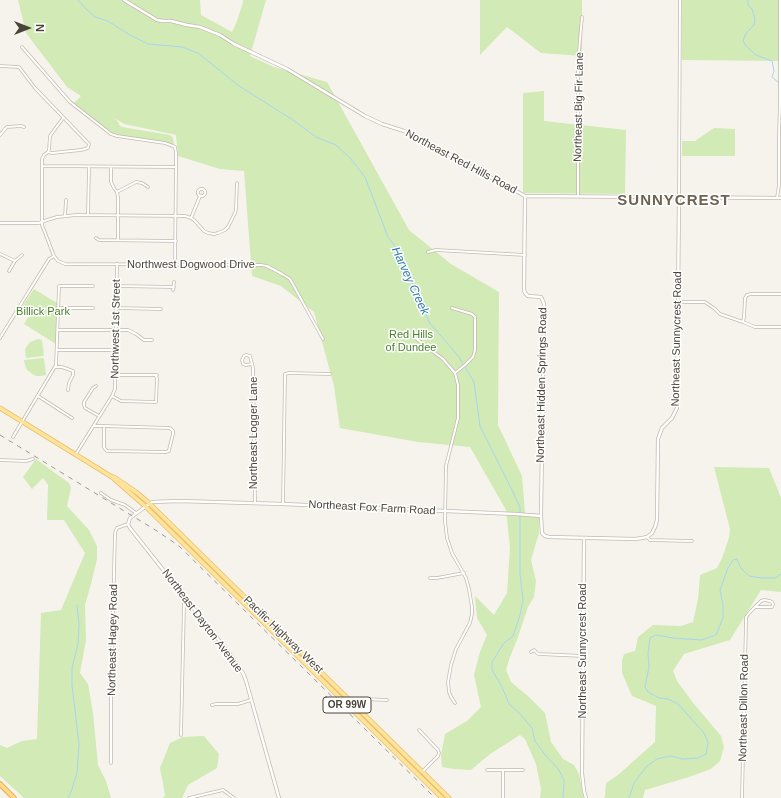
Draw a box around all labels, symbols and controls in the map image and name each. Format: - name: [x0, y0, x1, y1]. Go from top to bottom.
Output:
- north arrow: [8, 8, 48, 48]
- text: N: [34, 24, 46, 32]
- street label: Northeast Big Fir Lane: [571, 52, 587, 162]
- street label: Northeast Red Hills Road: [403, 127, 519, 197]
- district label: SUNNYCREST: [617, 192, 731, 210]
- water label: Harvey Creek: [388, 245, 432, 317]
- street label: Northwest Dogwood Drive: [127, 258, 255, 272]
- street label: Northeast Sunnycrest Road: [669, 271, 685, 407]
- street label: Northwest 1st Street: [109, 279, 123, 379]
- park label: Billick Park: [16, 305, 70, 319]
- street label: Northeast Hidden Springs Road: [534, 307, 550, 463]
- park label: Red Hills of Dundee: [386, 328, 436, 354]
- street label: Northeast Logger Lane: [247, 377, 261, 489]
- street label: Northeast Fox Farm Road: [308, 498, 436, 518]
- street label: Northeast Dayton Avenue: [159, 567, 245, 675]
- street label: Northeast Sunnycrest Road: [576, 583, 590, 719]
- street label: Northeast Hagey Road: [105, 584, 121, 696]
- street label: Pacific Highway West: [240, 594, 326, 676]
- street label: Northeast Dillon Road: [736, 654, 752, 762]
- road number: OR 99W: [323, 697, 371, 713]

